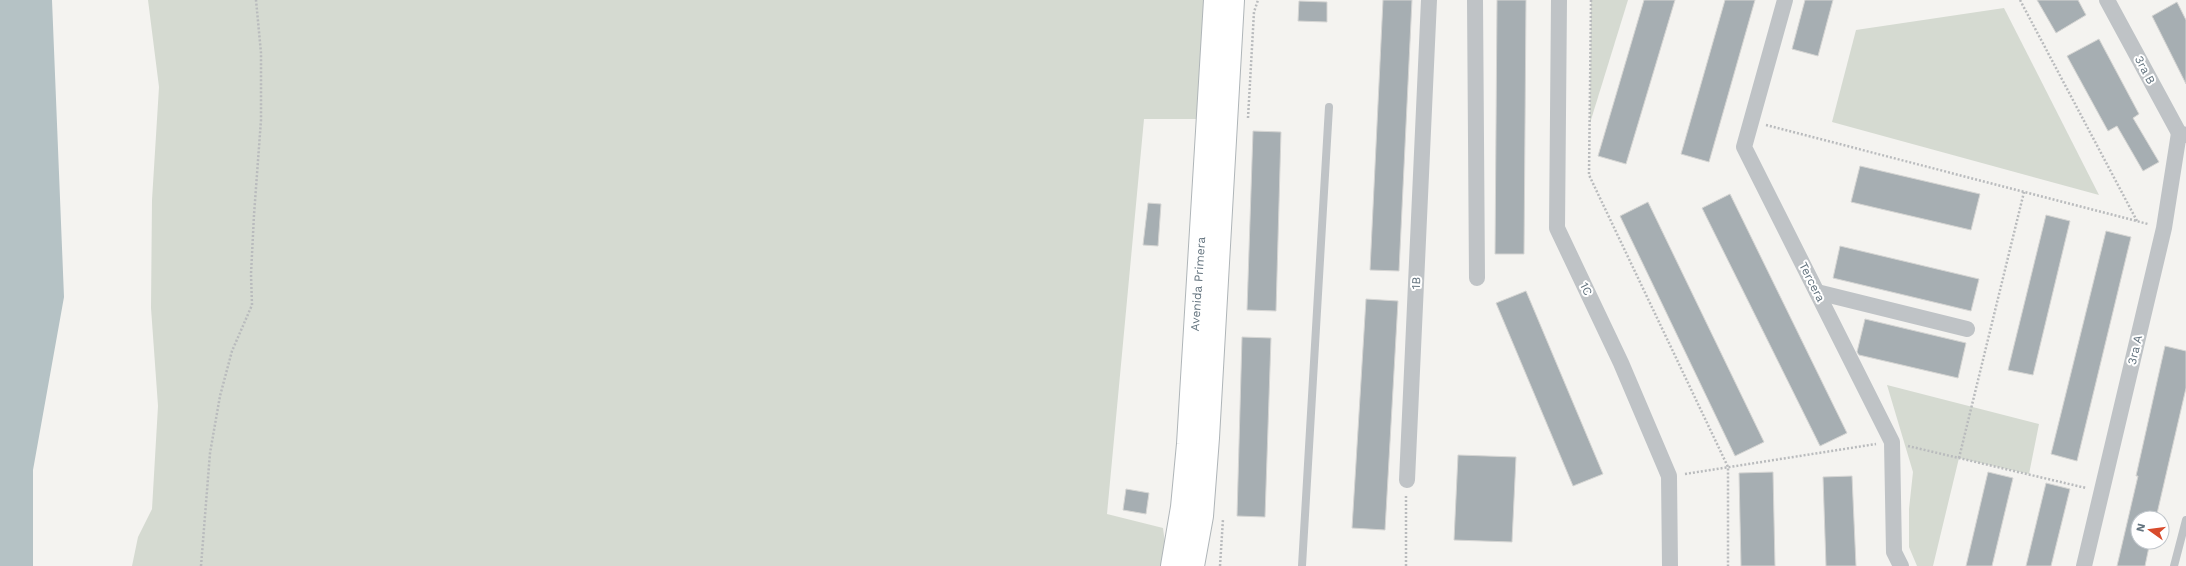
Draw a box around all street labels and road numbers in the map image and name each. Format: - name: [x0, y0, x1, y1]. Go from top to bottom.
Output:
- street label: 3ra B: [2132, 53, 2158, 87]
- street label: Avenida Primera: [1188, 236, 1208, 332]
- street label: Tercera: [1796, 260, 1828, 304]
- street label: 1B: [1409, 276, 1423, 290]
- street label: 1C: [1577, 280, 1595, 298]
- street label: 3ra A: [2125, 334, 2145, 366]

